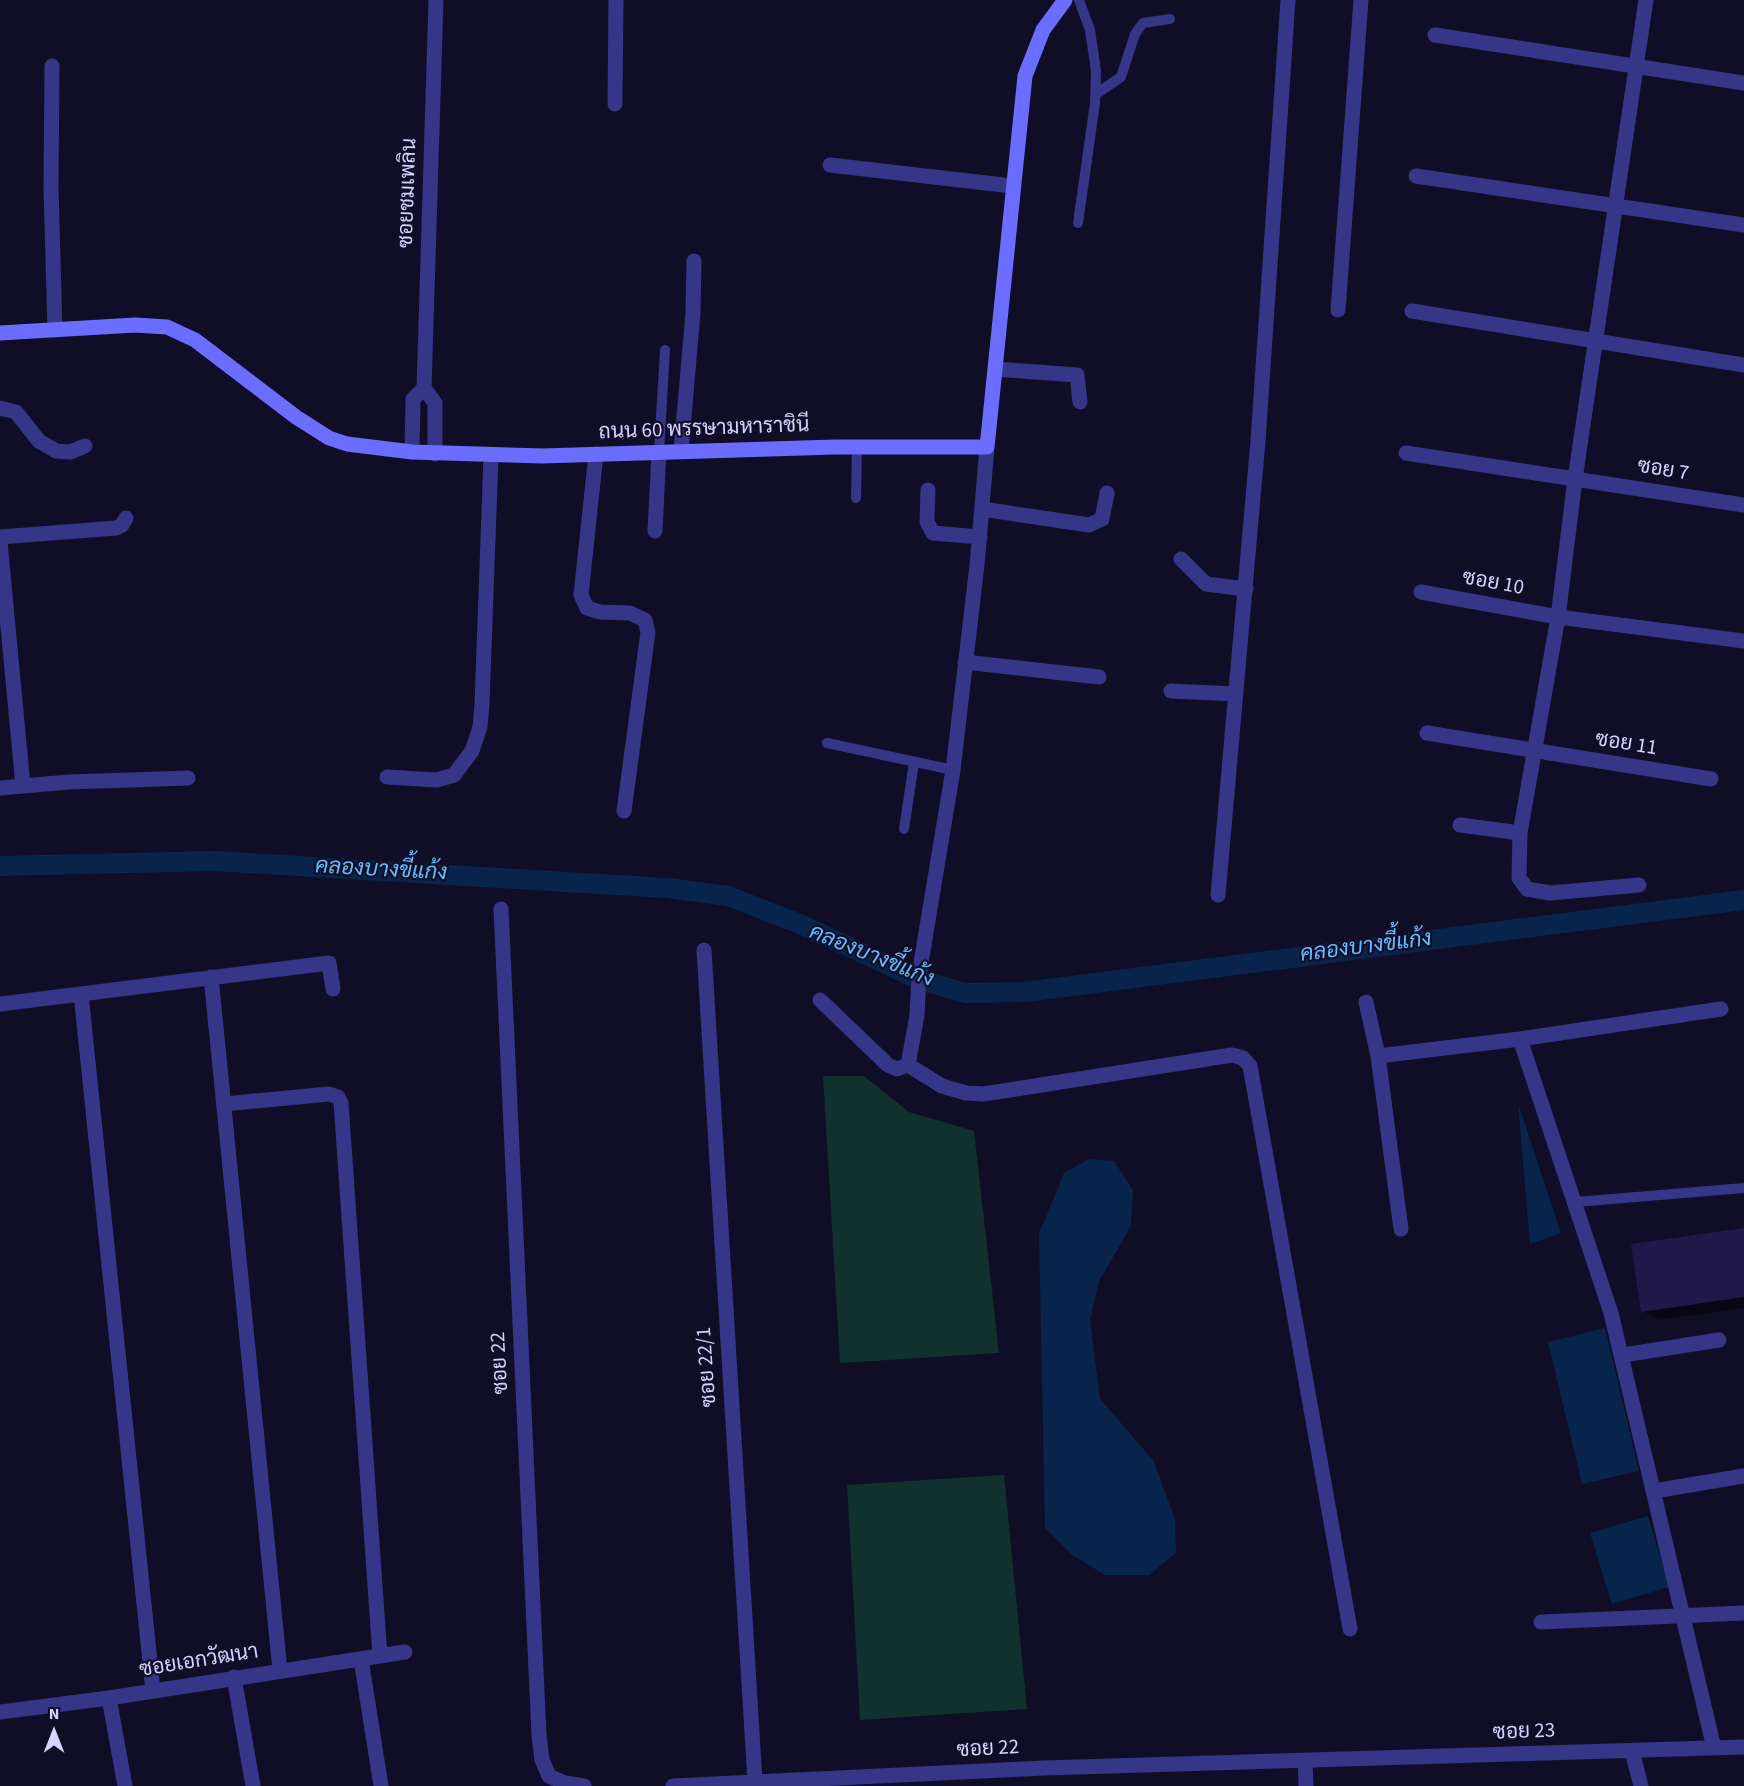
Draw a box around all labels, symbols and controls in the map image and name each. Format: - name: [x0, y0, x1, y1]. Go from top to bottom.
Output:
- street label: ซอยชมเพลิน: [394, 138, 424, 248]
- street label: ถนน 60 พรรษามหาราชินี: [598, 414, 810, 446]
- street label: ซอย 7: [1635, 454, 1691, 488]
- street label: ซอย 10: [1460, 566, 1526, 602]
- street label: ซอย 11: [1593, 728, 1659, 762]
- water label: คลองบางขี้แก้ง: [314, 854, 448, 888]
- water label: คลองบางขี้แก้ง: [805, 920, 937, 994]
- water label: คลองบางขี้แก้ง: [1299, 927, 1433, 969]
- street label: ซอย 22/1: [693, 1326, 723, 1408]
- street label: ซอย 22: [487, 1331, 515, 1395]
- street label: ซอยเอกวัฒนา: [138, 1640, 260, 1684]
- north arrow: [24, 1702, 84, 1762]
- text: N: [49, 1703, 59, 1725]
- street label: ซอย 23: [1492, 1719, 1556, 1747]
- street label: ซอย 22: [956, 1736, 1020, 1764]

